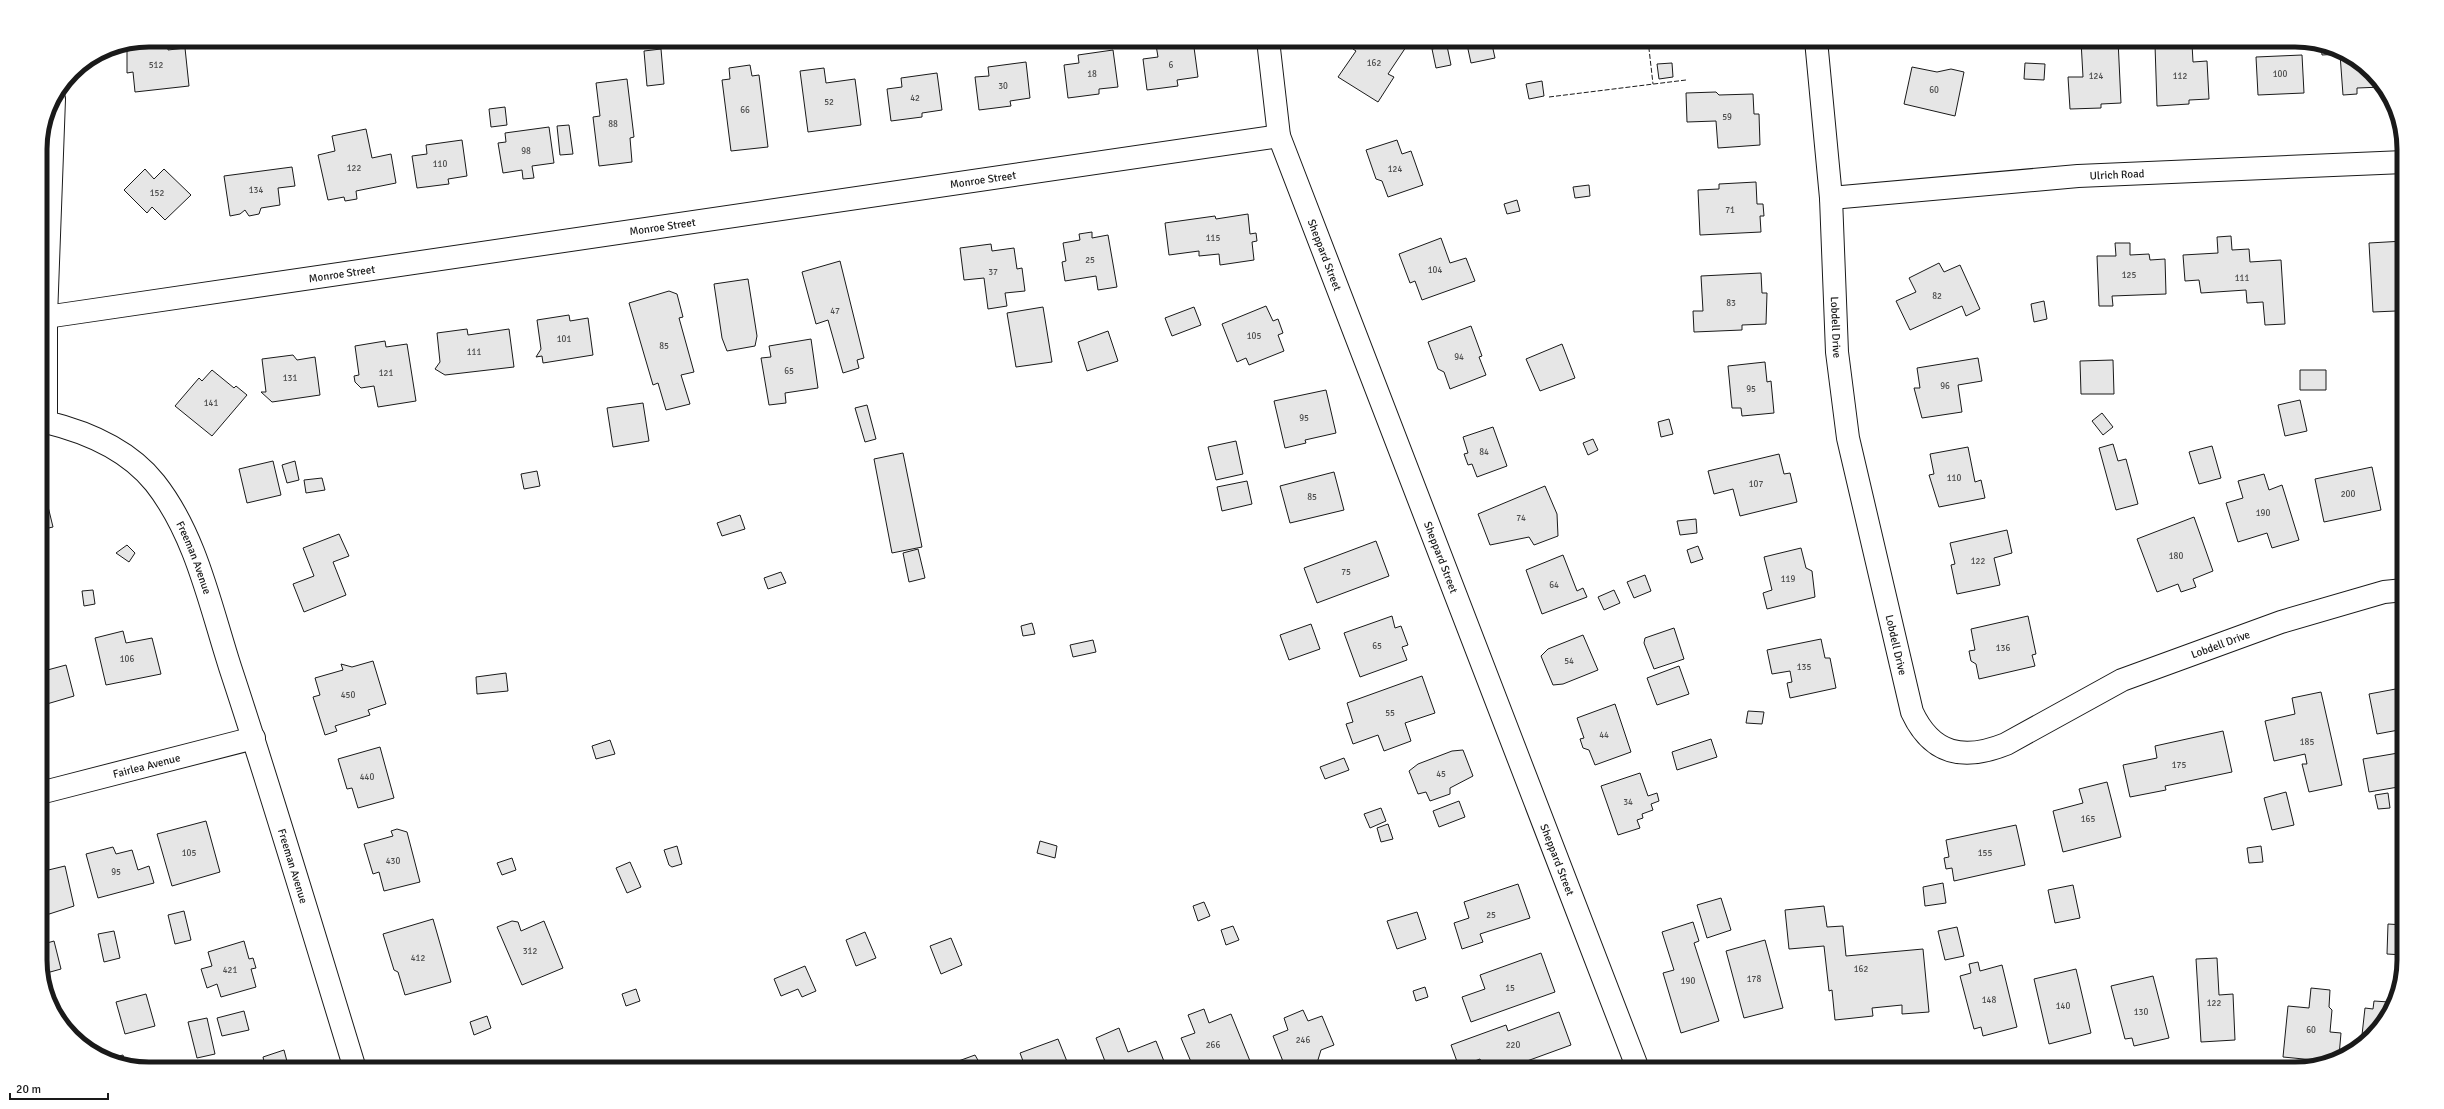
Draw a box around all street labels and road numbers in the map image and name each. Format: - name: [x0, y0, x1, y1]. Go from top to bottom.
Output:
- street label: Ulrich Road: [2089, 167, 2145, 182]
- street label: Monroe Street: [949, 168, 1017, 191]
- street label: Monroe Street: [628, 215, 697, 238]
- street label: Sheppard Street: [1305, 217, 1344, 293]
- street label: Monroe Street: [308, 262, 376, 285]
- street label: Lobdell Drive: [1828, 296, 1844, 359]
- street label: Freeman Avenue: [174, 519, 214, 596]
- street label: Sheppard Street: [1421, 520, 1461, 595]
- street label: Lobdell Drive: [1883, 613, 1910, 676]
- street label: Lobdell Drive: [2189, 627, 2252, 661]
- street label: Fairlea Avenue: [111, 751, 182, 781]
- street label: Sheppard Street: [1538, 822, 1577, 898]
- street label: Freeman Avenue: [275, 827, 311, 905]

